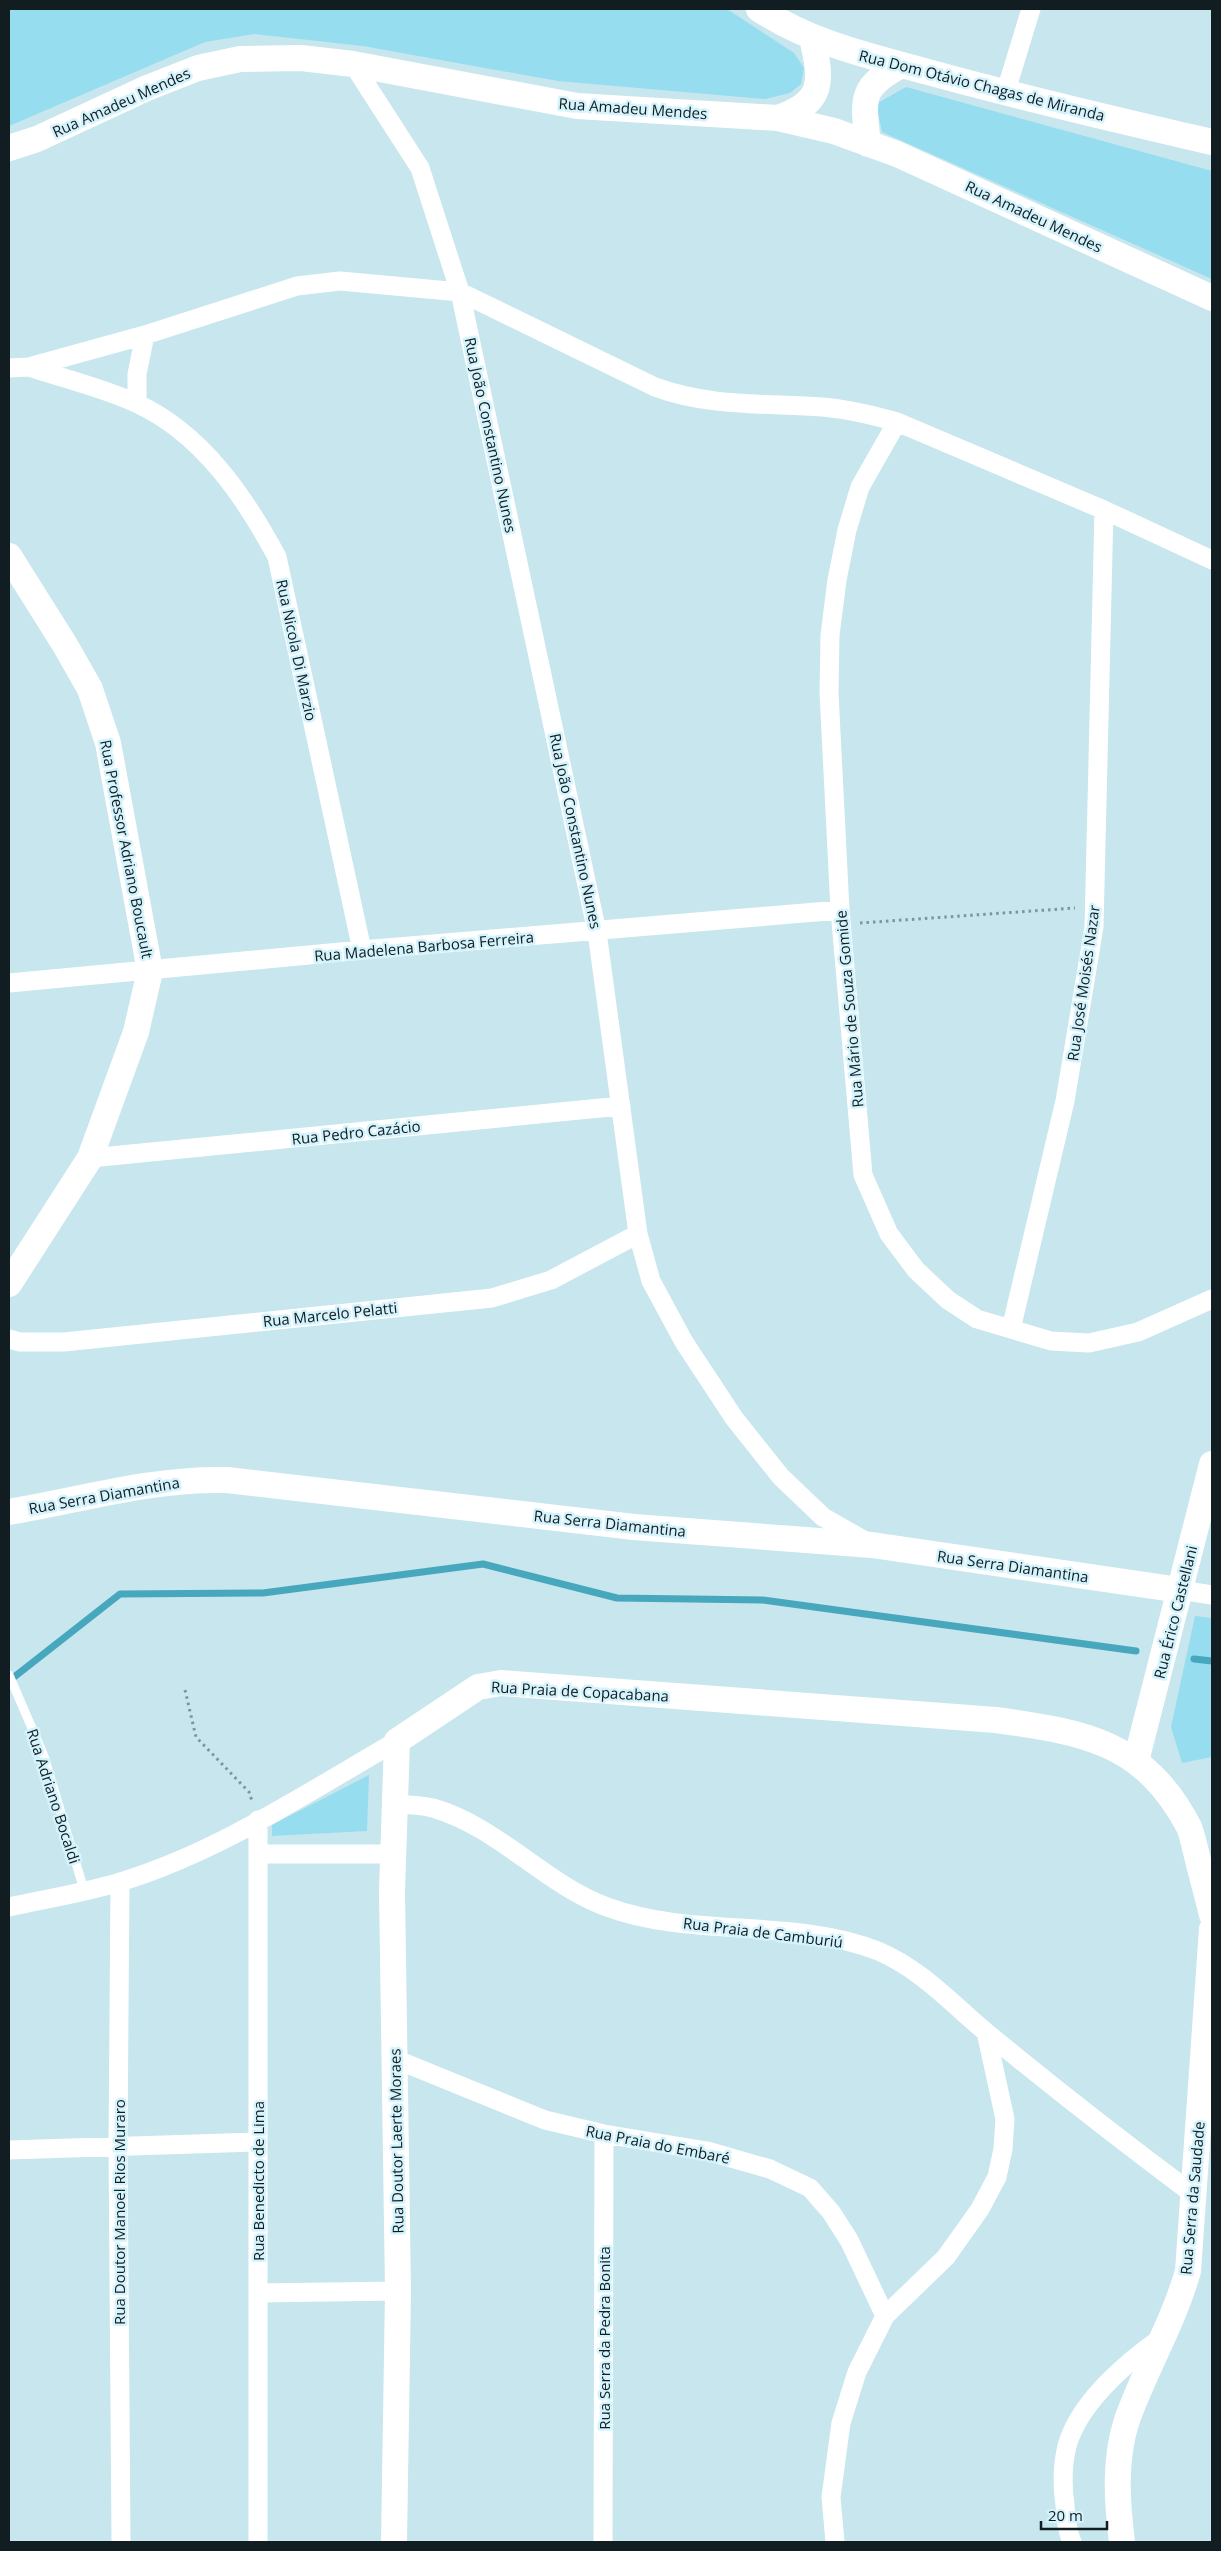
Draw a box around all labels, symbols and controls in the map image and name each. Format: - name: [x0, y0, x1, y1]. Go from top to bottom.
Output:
- street label: Rua Dom Otávio Chagas de Miranda: [857, 45, 1107, 125]
- street label: Rua Amadeu Mendes: [49, 63, 193, 141]
- street label: Rua Amadeu Mendes: [558, 93, 708, 123]
- street label: Rua Amadeu Mendes: [962, 175, 1106, 257]
- street label: Rua João Constantino Nunes: [461, 335, 521, 535]
- street label: Rua Nicola Di Marzio: [272, 577, 322, 723]
- street label: Rua João Constantino Nunes: [546, 731, 606, 931]
- street label: Rua Professor Adriano Boucault: [96, 738, 158, 960]
- street label: Rua José Moisés Nazar: [1062, 904, 1104, 1062]
- street label: Rua Mário de Souza Gomide: [830, 910, 868, 1108]
- street label: Rua Madelena Barbosa Ferreira: [313, 926, 535, 966]
- street label: Rua Pedro Cazácio: [291, 1115, 421, 1149]
- street label: Rua Marcelo Pelatti: [262, 1297, 398, 1331]
- street label: Rua Serra Diamantina: [27, 1472, 181, 1518]
- street label: Rua Serra Diamantina: [533, 1505, 687, 1541]
- street label: Rua Érico Castellani: [1149, 1543, 1201, 1681]
- street label: Rua Serra Diamantina: [936, 1545, 1090, 1587]
- street label: Rua Praia de Copacabana: [490, 1676, 670, 1706]
- street label: Rua Adriano Bocaldi: [23, 1726, 85, 1866]
- street label: Rua Praia de Camburiú: [682, 1912, 844, 1952]
- street label: Rua Doutor Laerte Moraes: [384, 2048, 408, 2234]
- street label: Rua Doutor Manoel Rios Muraro: [109, 2099, 129, 2325]
- street label: Rua Benedicto de Lima: [248, 2101, 268, 2261]
- street label: Rua Praia do Embaré: [584, 2120, 732, 2168]
- street label: Rua Serra da Saudade: [1175, 2120, 1209, 2276]
- street label: Rua Serra da Pedra Bonita: [594, 2246, 614, 2430]
- scale bar: [1041, 2498, 1107, 2530]
- text: 20 m: [1048, 2505, 1083, 2525]

